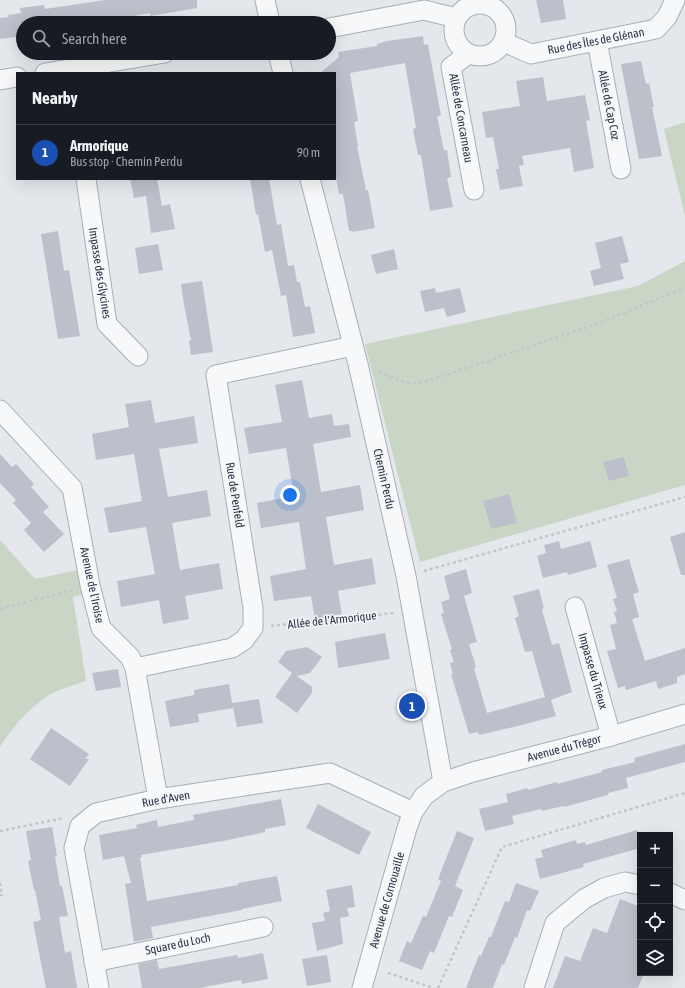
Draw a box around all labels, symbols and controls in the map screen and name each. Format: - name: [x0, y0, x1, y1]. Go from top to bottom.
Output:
- search box: [16, 16, 336, 60]
- street label: Rue des Îles de Glénan: [546, 25, 646, 57]
- icon: search: [30, 27, 52, 49]
- text: Search here: [62, 30, 127, 47]
- street label: Allée de Cap Coz: [595, 69, 623, 142]
- street label: Allée de Concarneau: [446, 72, 476, 164]
- text: Nearby: [32, 88, 78, 108]
- text: Armorique: [70, 137, 129, 154]
- text: 1: [42, 145, 48, 160]
- text: 90 m: [297, 145, 320, 160]
- text: Bus stop · Chemin Perdu: [70, 154, 183, 169]
- street label: Impasse des Glycines: [86, 226, 114, 320]
- street label: Chemin Perdu: [370, 447, 398, 511]
- street label: Rue de Penfeld: [223, 461, 247, 529]
- your location: [280, 485, 300, 505]
- street label: Avenue de l'Iroise: [77, 546, 107, 624]
- street label: Allée de l'Armorique: [287, 608, 377, 632]
- street label: Impasse du Trieux: [575, 631, 611, 711]
- pin: 1: [399, 691, 425, 721]
- street label: Avenue du Trégor: [526, 731, 603, 765]
- street label: Rue d'Aven: [141, 788, 191, 810]
- map controls: [637, 832, 673, 976]
- button: +: [637, 832, 673, 868]
- street label: Avenue de Cornouaille: [367, 850, 407, 950]
- button: −: [637, 868, 673, 904]
- button: locate: [637, 904, 673, 940]
- street label: Square du Loch: [144, 930, 212, 958]
- button: layers: [637, 940, 673, 976]

